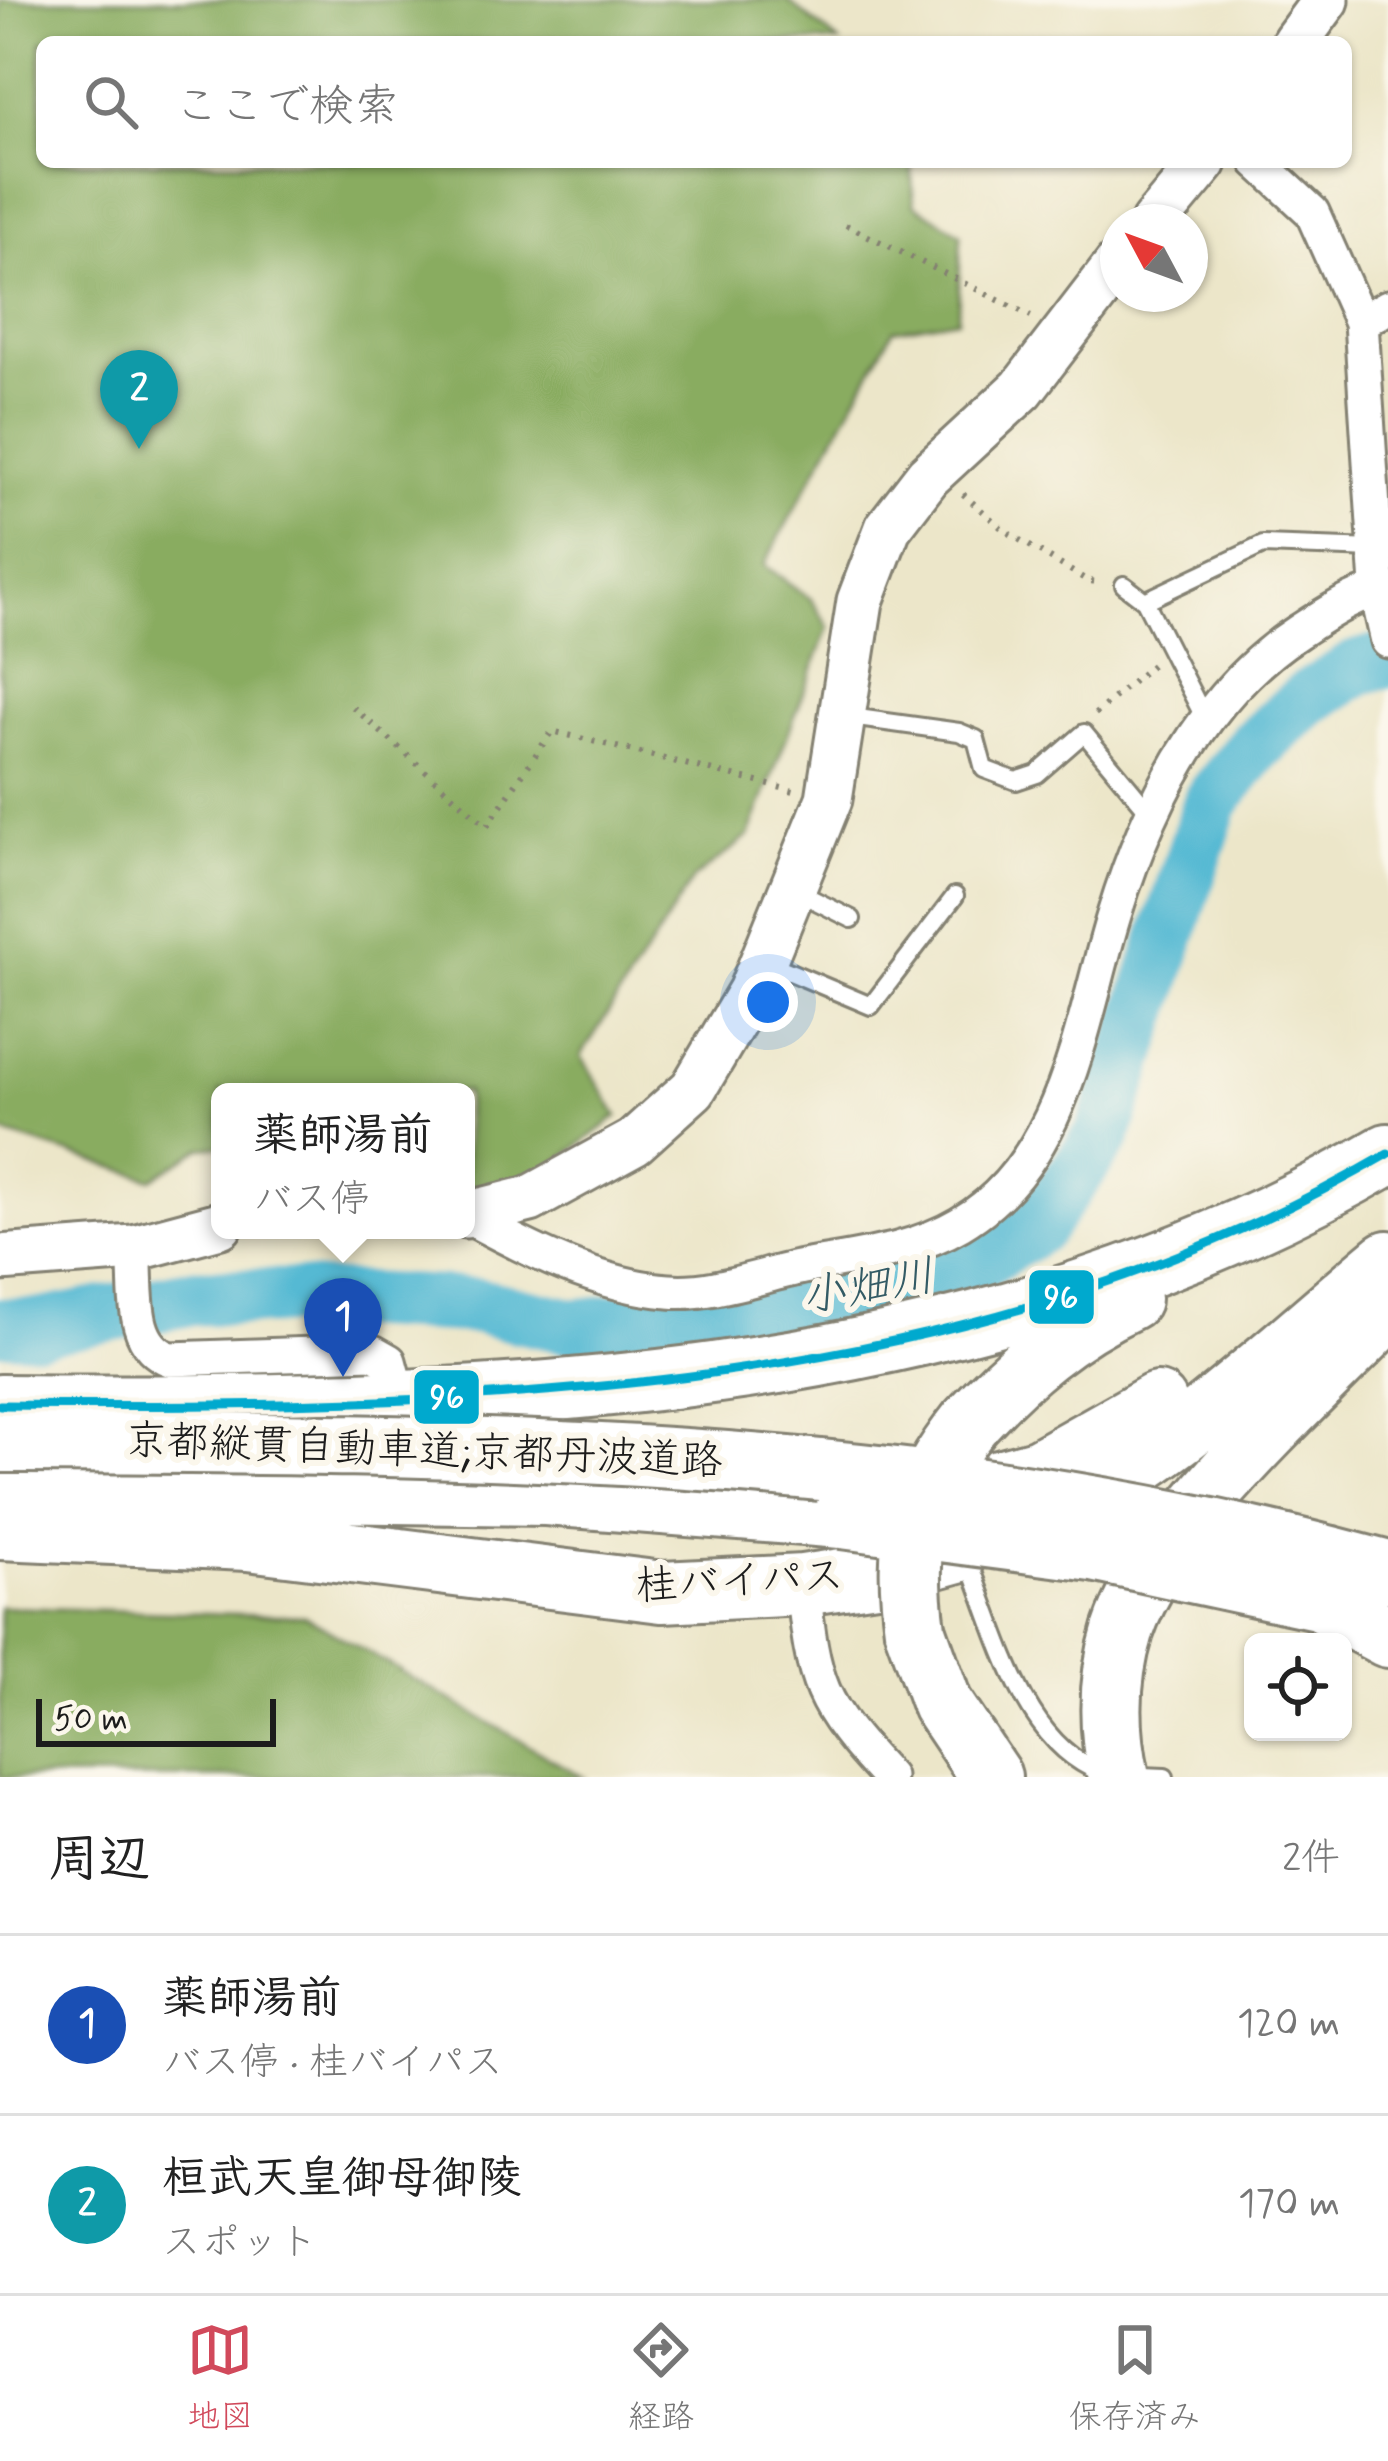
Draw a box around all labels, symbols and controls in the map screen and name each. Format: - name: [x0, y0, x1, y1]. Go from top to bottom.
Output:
- search box: [36, 36, 1352, 168]
- icon: search: [78, 69, 144, 135]
- text: ここで検索: [174, 78, 399, 137]
- north arrow: [1100, 204, 1208, 312]
- pin: 2: [100, 350, 178, 449]
- your location: [738, 972, 798, 1032]
- popup: [211, 1083, 475, 1239]
- text: 薬師湯前: [253, 1107, 433, 1166]
- text: バス停: [253, 1175, 370, 1226]
- water label: 小畑川: [796, 1247, 940, 1329]
- line badge: 96: [1027, 1268, 1096, 1326]
- text: 96: [1044, 1277, 1078, 1321]
- pin: 1: [304, 1278, 382, 1377]
- line badge: 96: [412, 1368, 481, 1426]
- text: 96: [430, 1377, 464, 1421]
- street label: 京都縦貫自動車道;京都丹波道路: [124, 1414, 724, 1490]
- street label: 桂バイパス: [634, 1549, 846, 1615]
- map controls: [1244, 1633, 1352, 1741]
- button: locate: [1244, 1633, 1352, 1741]
- scale bar: [36, 1693, 276, 1746]
- text: 50 m: [54, 1698, 128, 1742]
- text: 周辺: [48, 1828, 150, 1894]
- text: 2件: [1282, 1834, 1340, 1885]
- text: 薬師湯前: [162, 1970, 342, 2029]
- text: 1: [78, 1999, 96, 2050]
- text: 120 m: [1237, 1999, 1340, 2050]
- text: バス停 · 桂バイパス: [162, 2038, 503, 2089]
- text: 桓武天皇御母御陵: [162, 2150, 522, 2209]
- text: 2: [77, 2179, 97, 2230]
- text: 170 m: [1238, 2179, 1340, 2230]
- text: スポット: [162, 2218, 318, 2269]
- tab: 地図: [187, 2317, 253, 2440]
- tab: 経路: [628, 2317, 694, 2440]
- tab: 保存済み: [1069, 2317, 1201, 2440]

